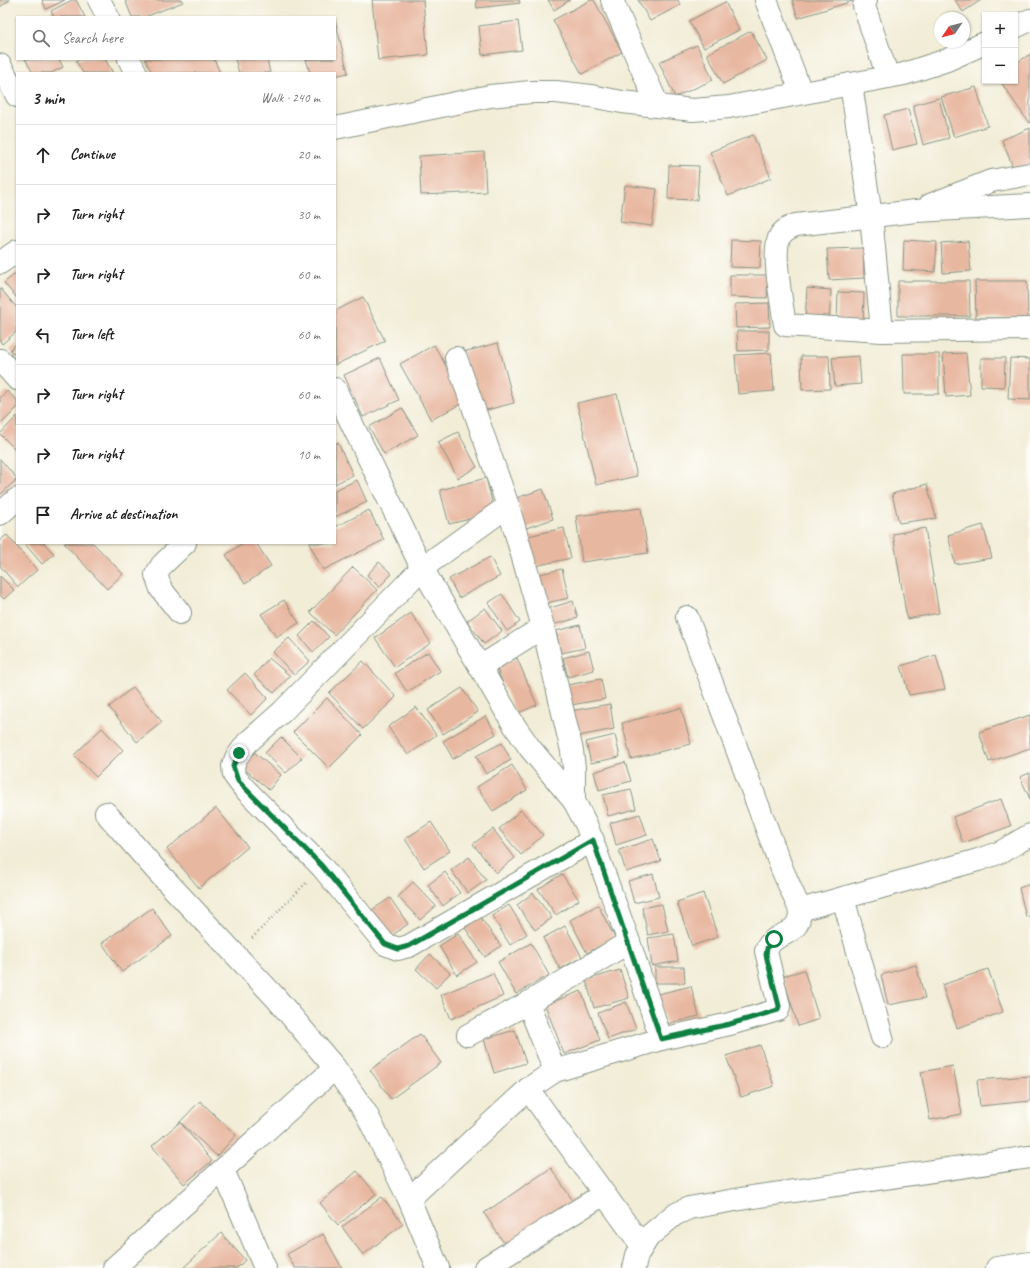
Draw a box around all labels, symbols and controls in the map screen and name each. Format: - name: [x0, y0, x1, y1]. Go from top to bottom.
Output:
- north arrow: [934, 12, 970, 48]
- map controls: [982, 12, 1018, 84]
- button: +: [982, 12, 1018, 48]
- search box: [16, 16, 336, 60]
- icon: search: [30, 27, 52, 49]
- text: Search here: [62, 29, 123, 48]
- button: −: [982, 48, 1018, 84]
- text: 3 min: [32, 88, 65, 109]
- text: Walk · 240 m: [261, 90, 320, 106]
- icon: ahead: [32, 144, 54, 166]
- text: Continue: [70, 145, 115, 164]
- text: 20 m: [298, 147, 320, 163]
- icon: right: [32, 204, 54, 226]
- text: Turn right: [70, 205, 123, 224]
- text: 30 m: [298, 207, 320, 223]
- icon: right: [32, 264, 54, 286]
- text: Turn right: [70, 265, 123, 284]
- text: 60 m: [298, 267, 320, 283]
- icon: left: [32, 324, 54, 346]
- text: Turn left: [70, 325, 113, 344]
- text: 60 m: [298, 327, 320, 343]
- icon: right: [32, 384, 54, 406]
- text: Turn right: [70, 385, 123, 404]
- text: 60 m: [298, 387, 320, 403]
- icon: right: [32, 444, 54, 466]
- text: Turn right: [70, 445, 123, 464]
- text: 10 m: [298, 447, 320, 463]
- icon: arrive: [32, 504, 54, 526]
- text: Arrive at destination: [70, 505, 177, 524]
- route end: [230, 744, 248, 762]
- route start: [765, 930, 783, 948]

